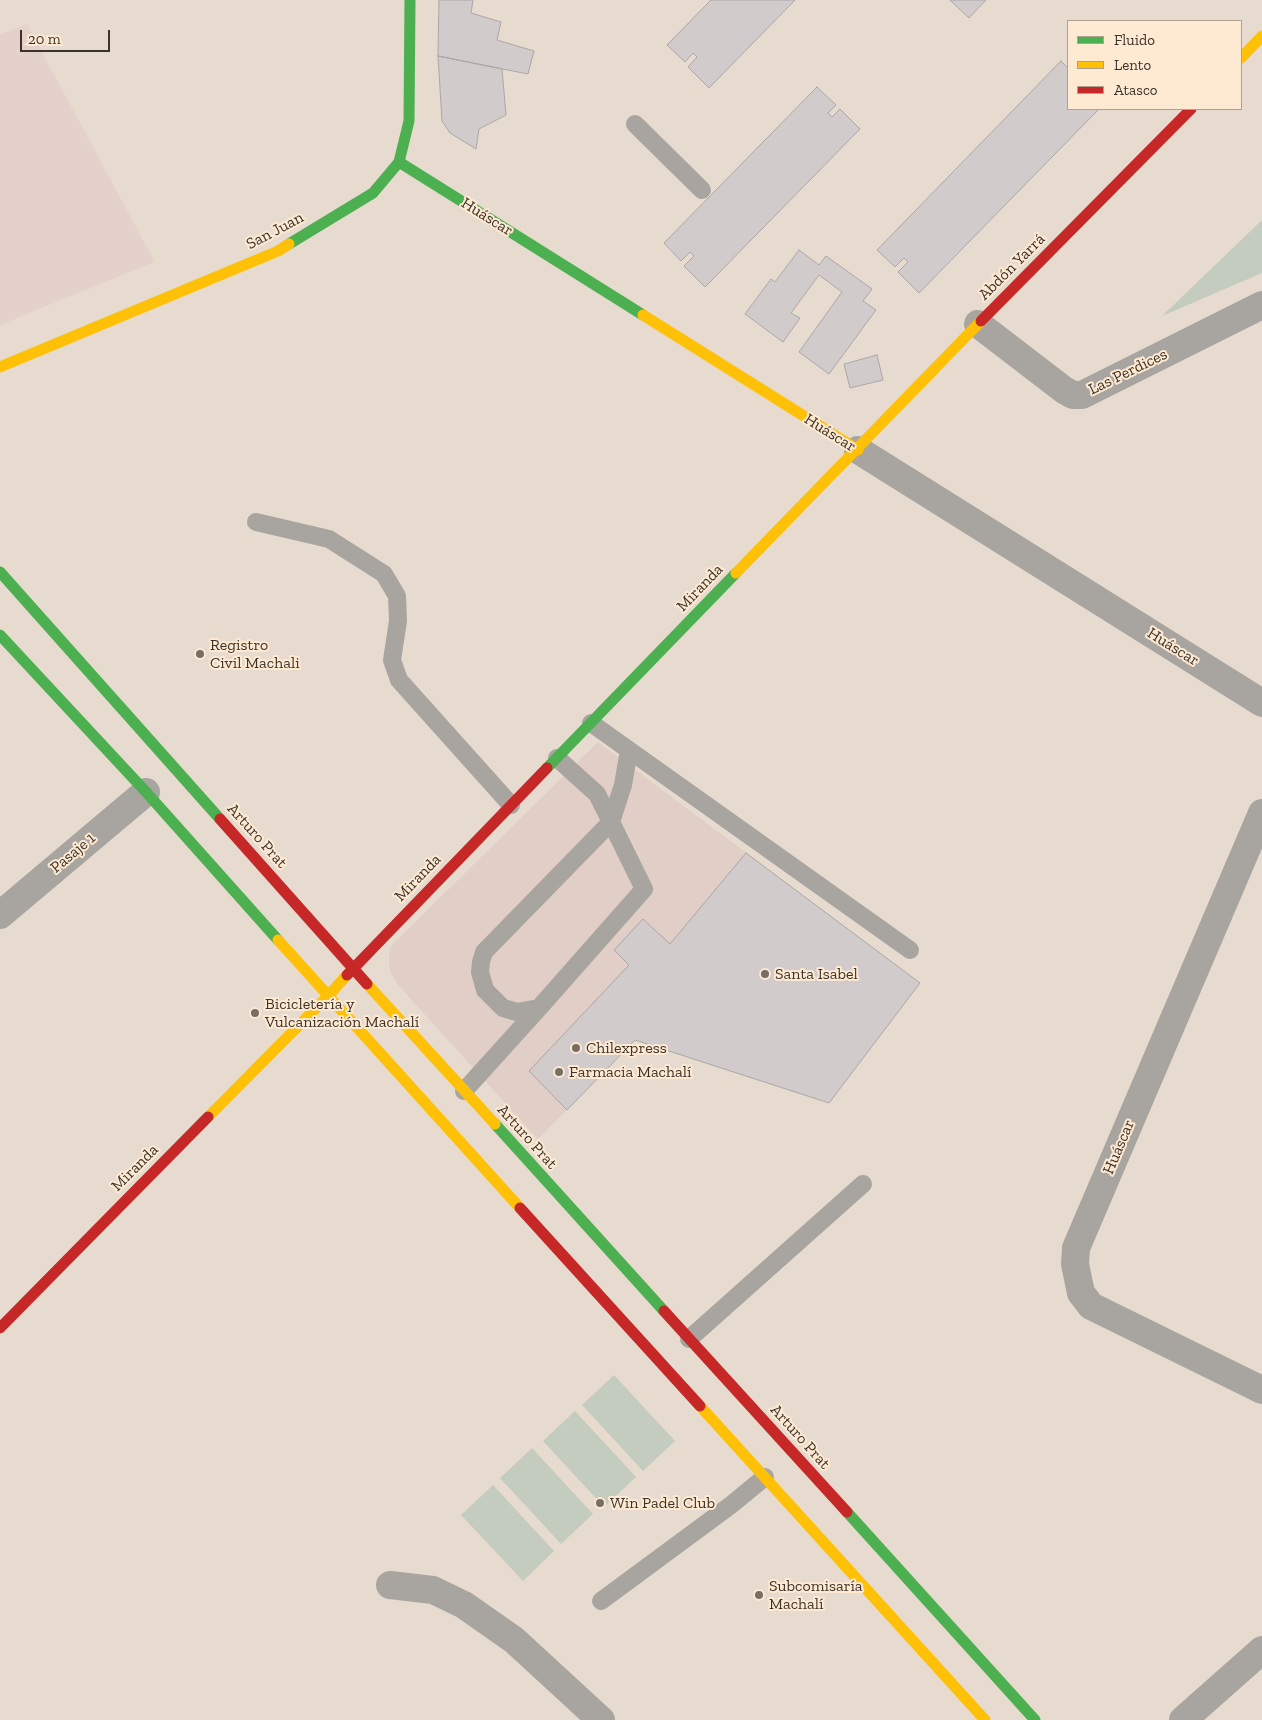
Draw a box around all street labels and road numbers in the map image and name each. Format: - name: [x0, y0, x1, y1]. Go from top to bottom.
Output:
- street label: Huáscar: [458, 194, 516, 240]
- street label: San Juan: [243, 208, 307, 254]
- street label: Abdón Yarrá: [975, 230, 1049, 304]
- street label: Las Perdices: [1085, 345, 1171, 399]
- street label: Huáscar: [801, 410, 859, 456]
- street label: Miranda: [673, 560, 727, 616]
- street label: Huáscar: [1144, 624, 1202, 670]
- street label: Arturo Prat: [223, 800, 291, 872]
- street label: Pasaje 1: [47, 829, 99, 877]
- street label: Miranda: [391, 850, 445, 906]
- street label: Arturo Prat: [493, 1101, 561, 1173]
- street label: Huáscar: [1099, 1117, 1139, 1177]
- street label: Miranda: [107, 1140, 163, 1196]
- street label: Arturo Prat: [766, 1401, 834, 1473]

